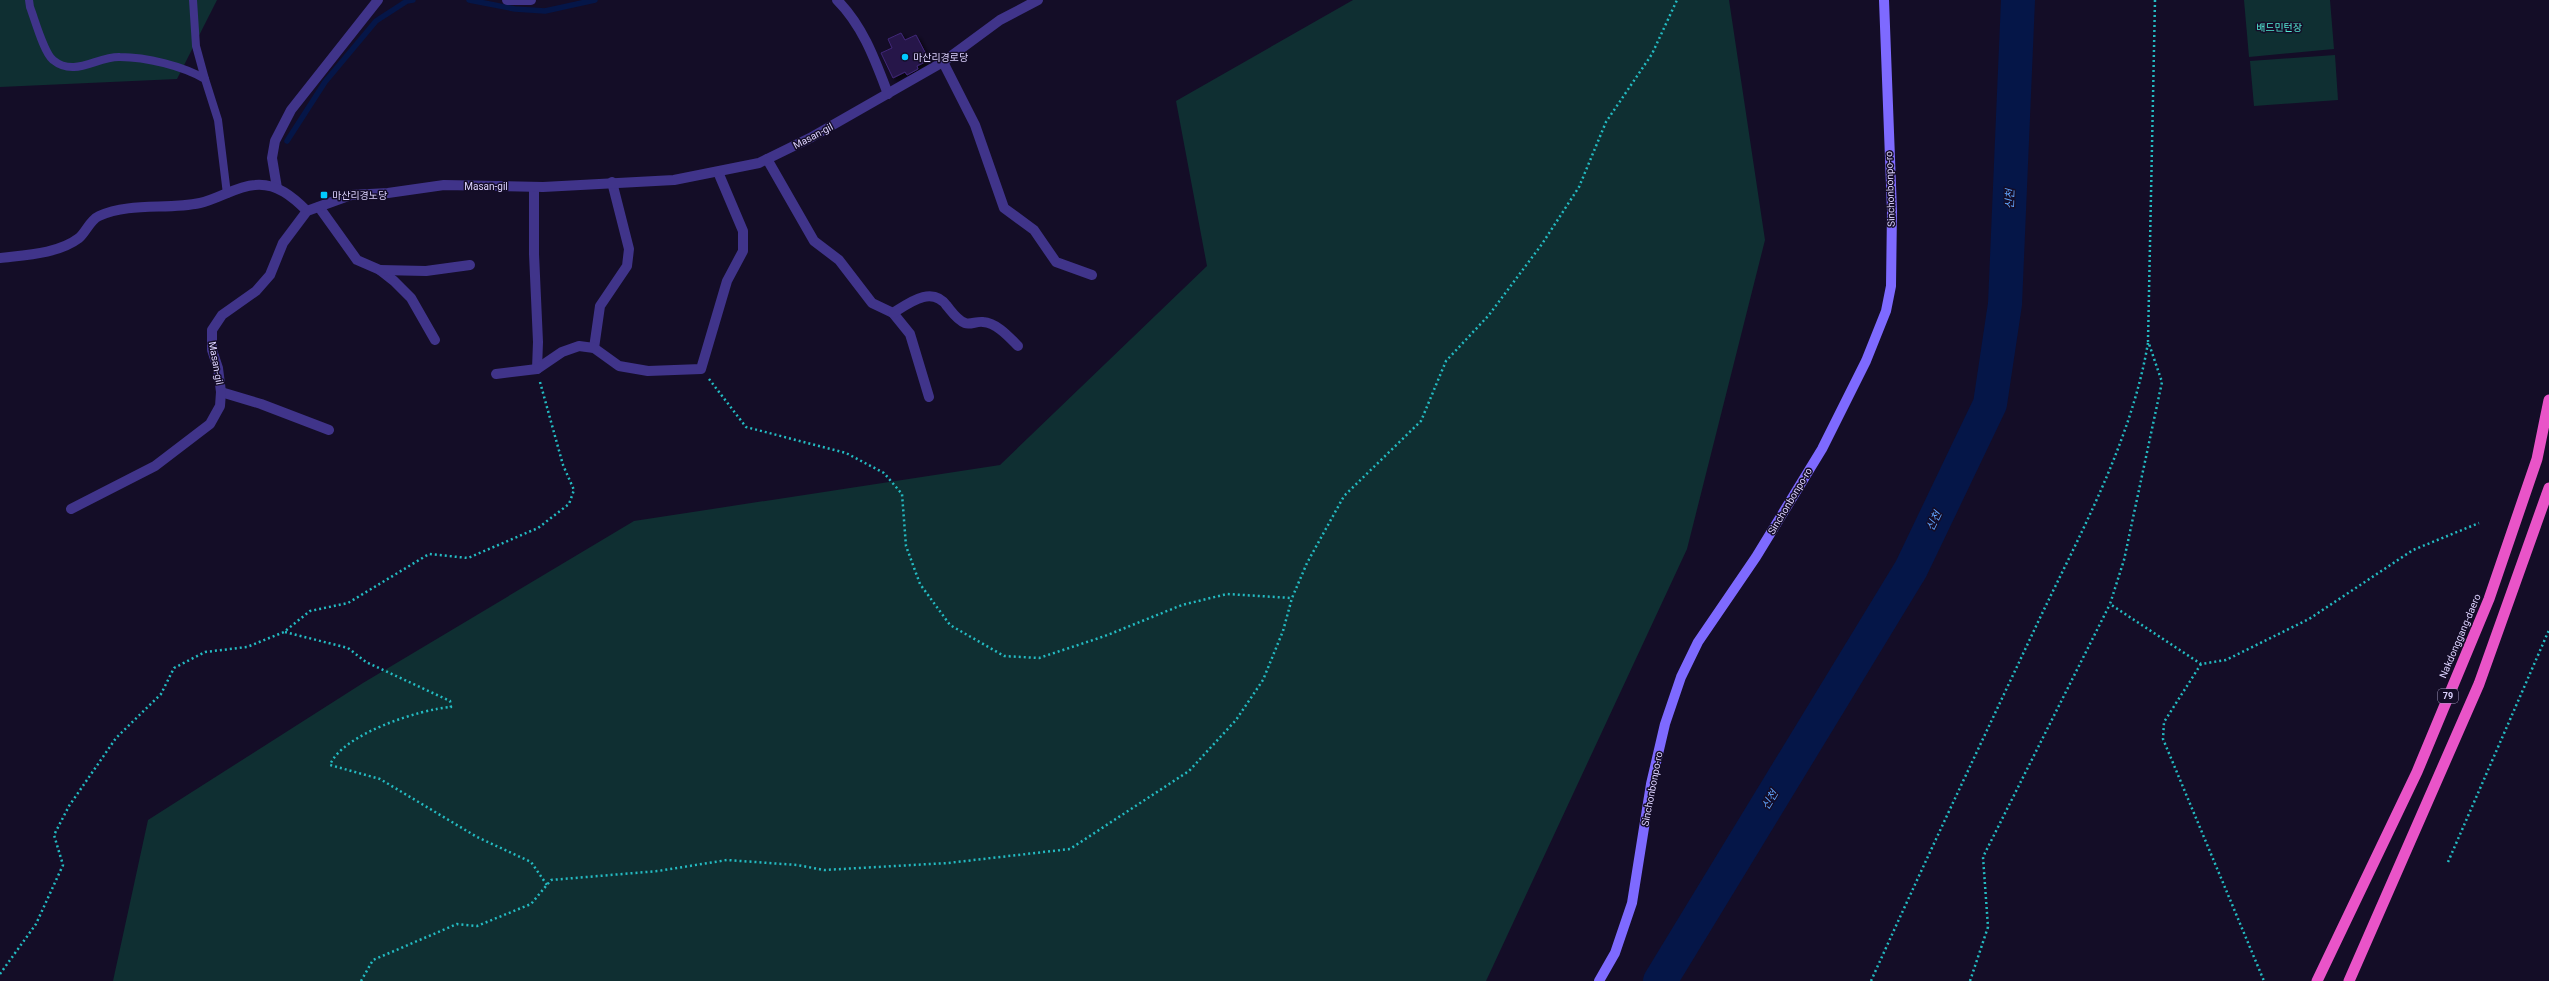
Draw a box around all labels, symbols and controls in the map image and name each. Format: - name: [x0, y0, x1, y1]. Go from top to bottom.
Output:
- park label: 배드민턴장: [2256, 22, 2302, 33]
- marker: 마산리경로당: [900, 52, 910, 62]
- place label: 마산리경로당: [913, 52, 968, 63]
- street label: Masan-gil: [791, 121, 835, 151]
- street label: Sinchonbonpo-ro: [1883, 151, 1897, 227]
- street label: Masan-gil: [464, 181, 508, 192]
- water label: 신천: [2003, 187, 2017, 209]
- marker: 마산리경노당: [319, 190, 329, 200]
- place label: 마산리경노당: [332, 190, 387, 201]
- street label: Masan-gil: [207, 341, 225, 385]
- street label: Sinchonbonpo-ro: [1766, 465, 1814, 536]
- water label: 신천: [1924, 507, 1945, 533]
- street label: Nakdonggang-daero: [2437, 592, 2483, 680]
- road number: 79: [2438, 689, 2458, 703]
- street label: Sinchonbonpo-ro: [1639, 750, 1665, 827]
- water label: 신천: [1759, 786, 1782, 812]

